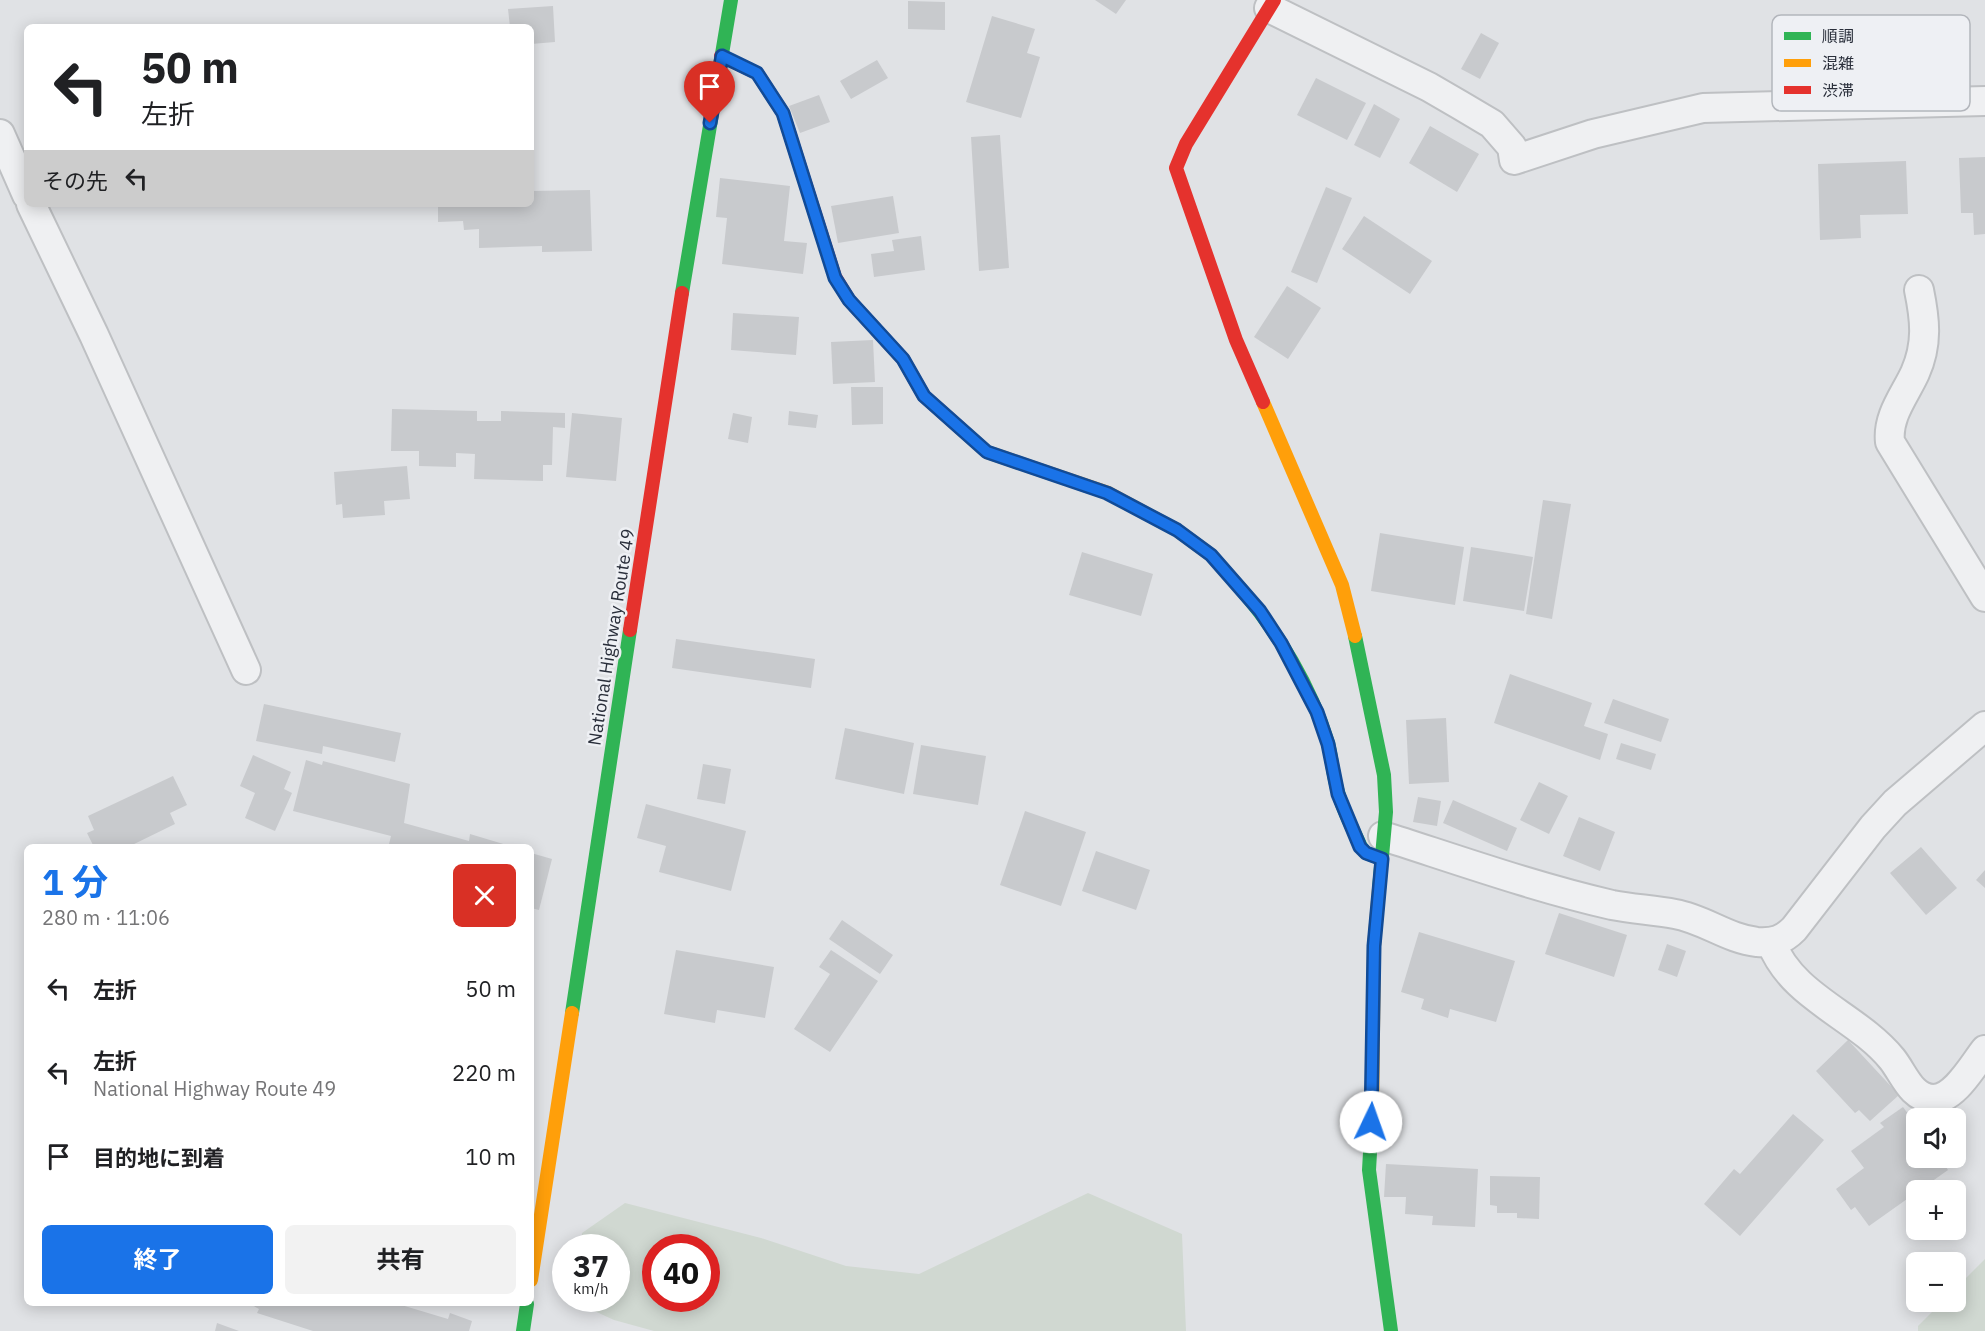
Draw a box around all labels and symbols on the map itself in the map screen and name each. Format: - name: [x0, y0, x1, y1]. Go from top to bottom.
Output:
- legend: [1772, 15, 1970, 111]
- text: 順調: [1822, 26, 1854, 46]
- text: 混雑: [1822, 53, 1854, 73]
- pin: [684, 61, 735, 123]
- text: 渋滞: [1822, 80, 1854, 100]
- street label: National Highway Route 49: [583, 527, 639, 747]
- position arrow: [1339, 1090, 1403, 1154]
- speed limit sign: 40: [642, 1234, 720, 1312]

